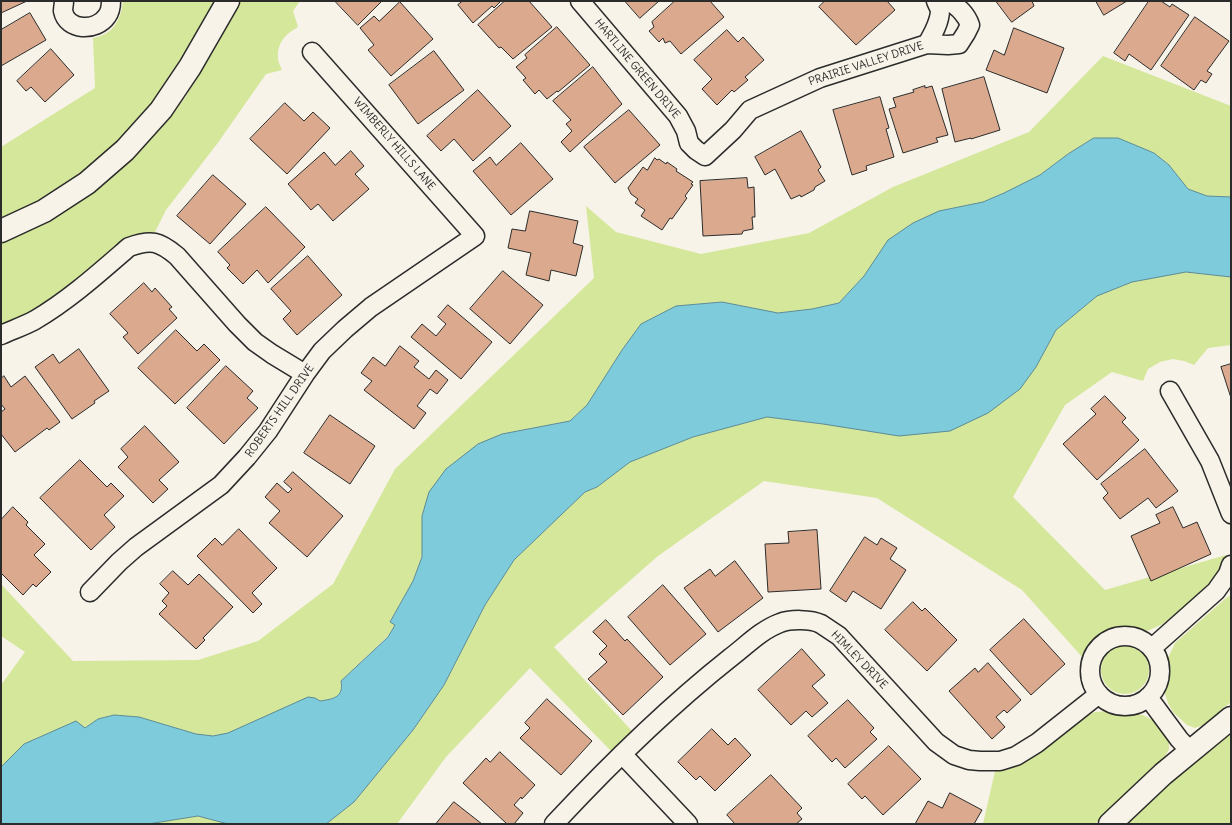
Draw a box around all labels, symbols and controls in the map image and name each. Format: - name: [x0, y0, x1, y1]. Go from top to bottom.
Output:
- street label: HARTLINE GREEN DRIVE: [591, 17, 683, 121]
- street label: PRAIRIE VALLEY DRIVE: [807, 39, 925, 89]
- street label: WIMBERLY HILLS LANE: [350, 95, 438, 193]
- street label: ROBERTS HILL DRIVE: [243, 362, 317, 460]
- street label: HIMLEY DRIVE: [828, 628, 890, 692]

